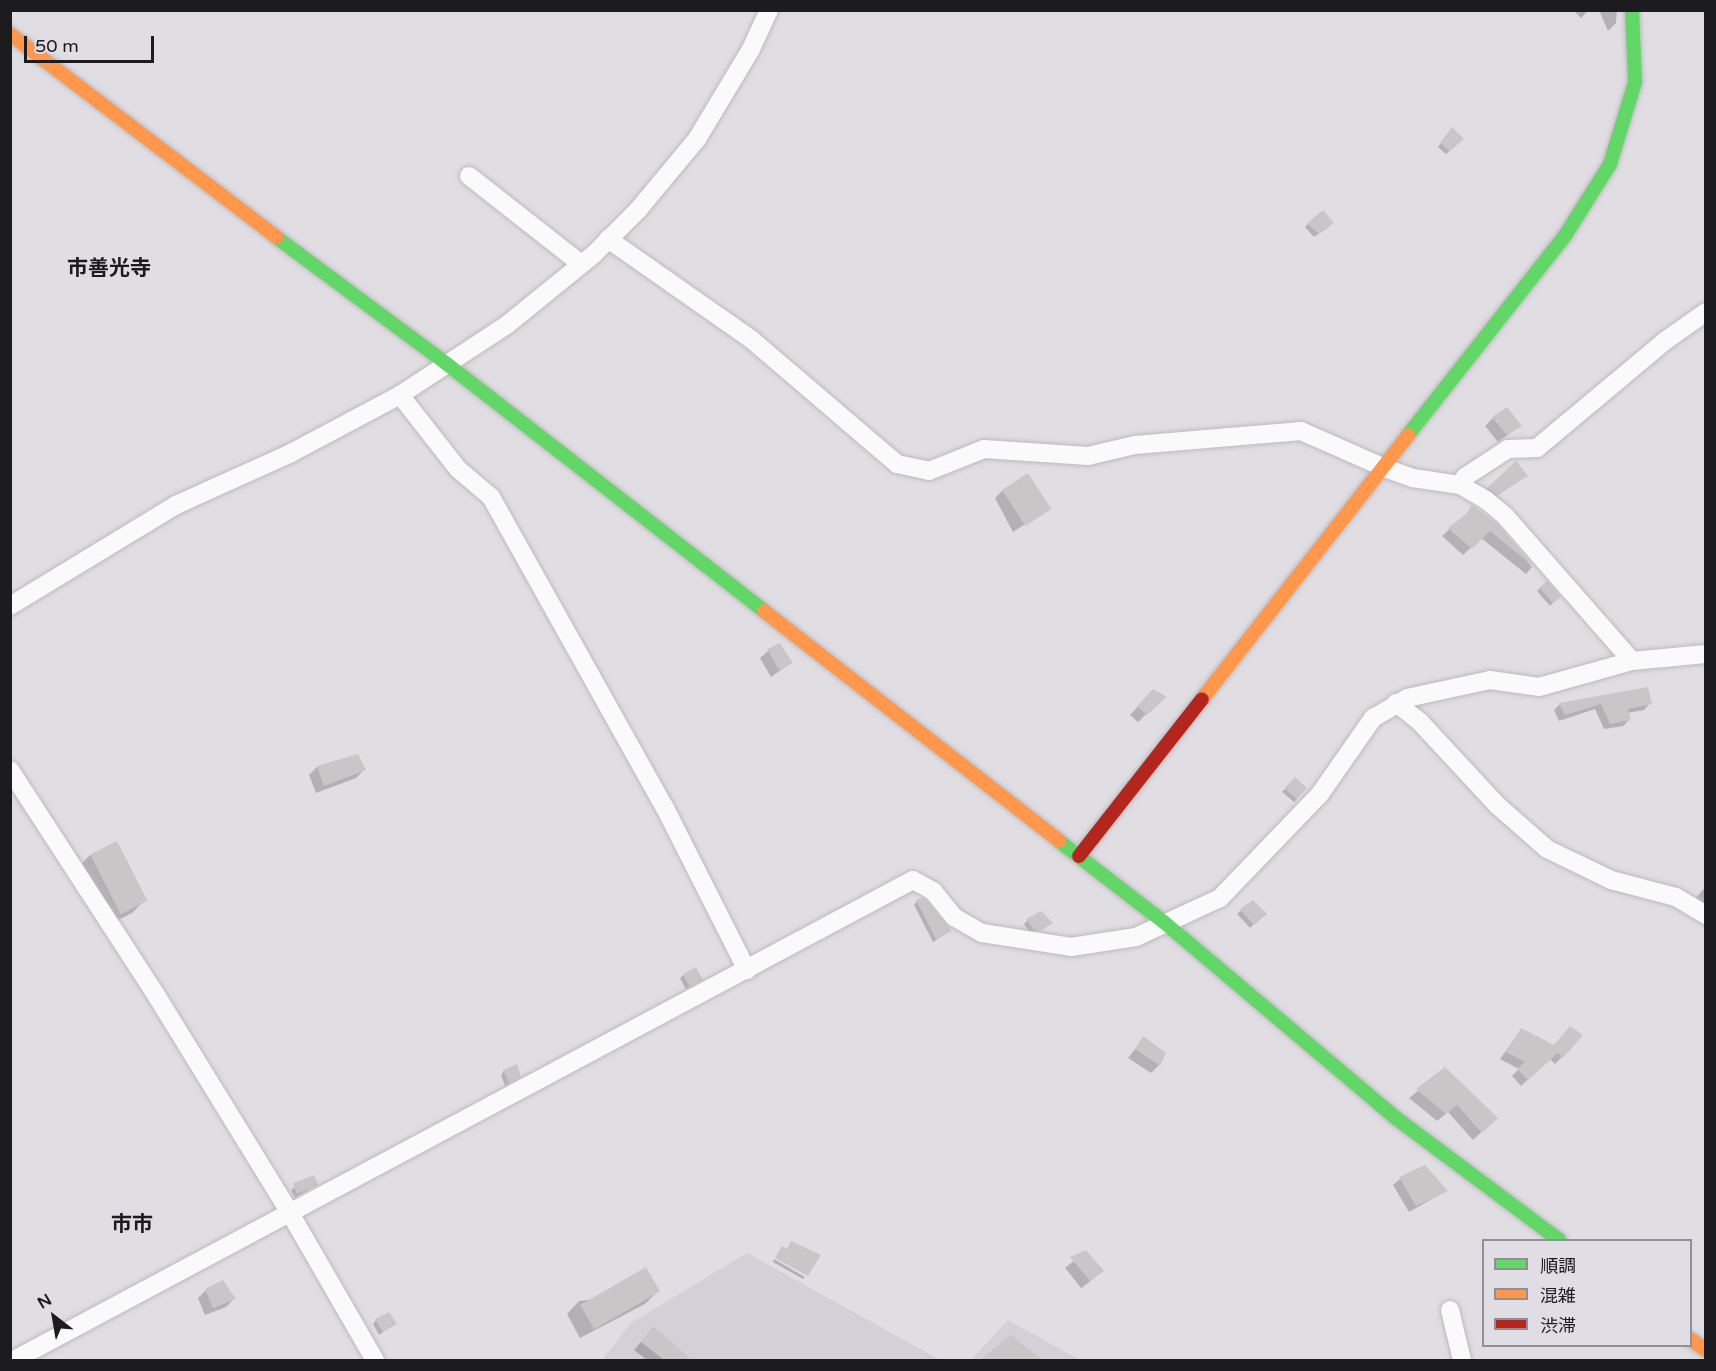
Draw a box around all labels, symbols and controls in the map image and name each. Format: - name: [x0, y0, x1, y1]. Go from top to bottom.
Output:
- scale bar: [27, 24, 158, 62]
- text: 50 m: [35, 35, 79, 57]
- district label: 市善光寺: [67, 256, 151, 282]
- district label: 市市: [111, 1212, 153, 1238]
- legend: [1482, 1239, 1692, 1347]
- text: 順調: [1540, 1255, 1576, 1277]
- text: 混雑: [1540, 1285, 1576, 1307]
- north arrow: [24, 1287, 84, 1347]
- text: N: [34, 1290, 55, 1313]
- text: 渋滞: [1540, 1315, 1576, 1337]

